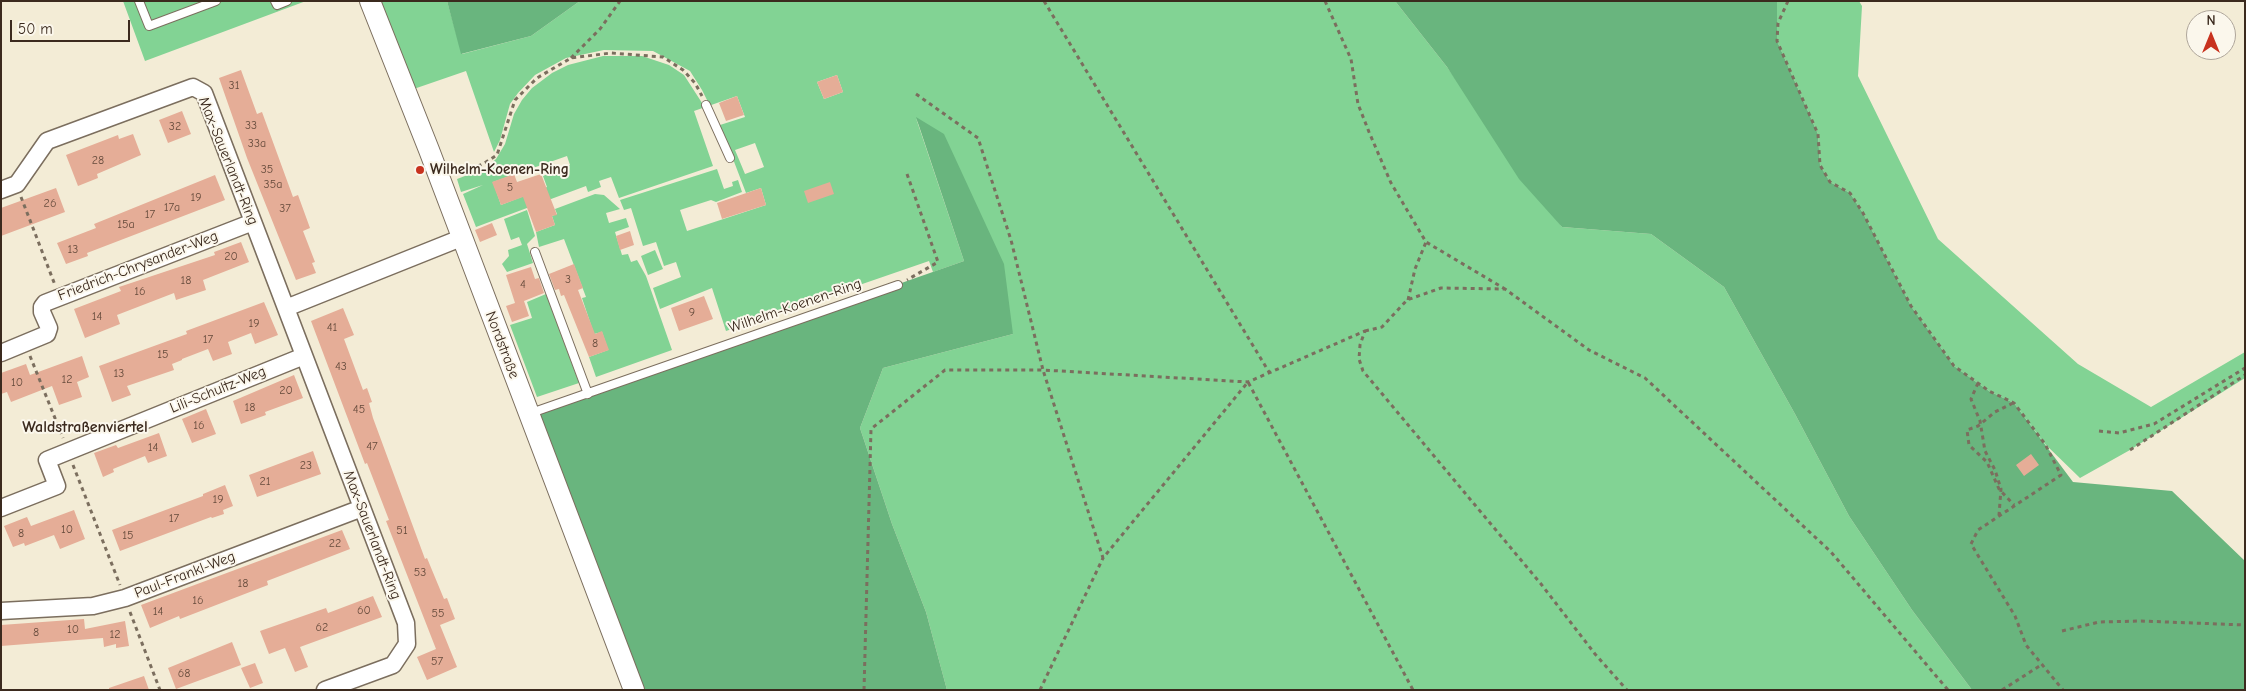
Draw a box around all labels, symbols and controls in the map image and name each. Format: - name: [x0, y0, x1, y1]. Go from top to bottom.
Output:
- scale bar: [12, 10, 132, 42]
- north arrow: [2186, 10, 2236, 60]
- text: N: [2206, 12, 2216, 29]
- text: 50 m: [18, 20, 53, 38]
- house number: 31: [229, 79, 239, 93]
- street label: Max-Sauerlandt-Ring: [194, 94, 262, 228]
- house number: 33: [245, 119, 257, 133]
- house number: 32: [169, 120, 181, 134]
- house number: 33a: [248, 137, 266, 151]
- house number: 28: [92, 154, 104, 168]
- place label: Wilhelm-Koenen-Ring: [430, 161, 569, 179]
- house number: 35: [261, 163, 273, 177]
- marker: Wilhelm-Koenen-Ring: [414, 164, 426, 176]
- house number: 35a: [264, 178, 282, 192]
- house number: 5: [507, 181, 513, 195]
- house number: 19: [190, 191, 202, 205]
- house number: 26: [44, 197, 56, 211]
- house number: 17a: [164, 201, 180, 215]
- house number: 37: [279, 202, 291, 216]
- house number: 17: [145, 208, 155, 222]
- house number: 15a: [117, 218, 135, 232]
- street label: Friedrich-Chrysander-Weg: [55, 227, 221, 305]
- house number: 13: [68, 243, 78, 257]
- house number: 20: [224, 250, 238, 264]
- house number: 3: [565, 273, 571, 287]
- house number: 18: [181, 274, 191, 288]
- street label: Wilhelm-Koenen-Ring: [726, 275, 864, 337]
- house number: 4: [520, 278, 526, 292]
- house number: 16: [134, 285, 146, 299]
- house number: 9: [689, 306, 695, 320]
- street label: Nordstraße: [481, 309, 523, 381]
- house number: 14: [92, 310, 102, 324]
- house number: 19: [248, 317, 260, 331]
- house number: 41: [327, 321, 337, 335]
- house number: 17: [203, 333, 213, 347]
- house number: 8: [592, 337, 598, 351]
- house number: 15: [157, 348, 169, 362]
- house number: 43: [335, 360, 347, 374]
- street label: Lili-Schultz-Weg: [167, 363, 269, 417]
- house number: 13: [114, 367, 124, 381]
- house number: 12: [61, 373, 73, 387]
- house number: 10: [11, 376, 23, 390]
- house number: 20: [279, 384, 293, 398]
- house number: 18: [245, 401, 255, 415]
- house number: 45: [353, 403, 365, 417]
- district label: Waldstraßenviertel: [22, 417, 148, 437]
- house number: 16: [193, 419, 205, 433]
- house number: 47: [366, 440, 378, 454]
- house number: 14: [148, 441, 158, 455]
- house number: 23: [300, 459, 312, 473]
- street label: Max-Sauerlandt-Ring: [339, 468, 405, 602]
- house number: 21: [259, 475, 271, 489]
- house number: 19: [212, 493, 224, 507]
- house number: 17: [169, 512, 179, 526]
- house number: 10: [61, 523, 73, 537]
- house number: 51: [396, 524, 408, 538]
- house number: 8: [18, 527, 24, 541]
- house number: 15: [122, 529, 134, 543]
- house number: 22: [329, 537, 341, 551]
- street label: Paul-Frankl-Weg: [132, 548, 238, 602]
- house number: 53: [414, 566, 426, 580]
- house number: 18: [238, 577, 248, 591]
- house number: 16: [192, 594, 204, 608]
- house number: 60: [357, 604, 371, 618]
- house number: 14: [153, 605, 163, 619]
- house number: 55: [431, 607, 445, 621]
- house number: 62: [316, 621, 328, 635]
- house number: 10: [67, 623, 79, 637]
- house number: 8: [33, 626, 39, 640]
- house number: 12: [109, 628, 121, 642]
- house number: 57: [431, 655, 443, 669]
- house number: 68: [178, 667, 190, 681]

